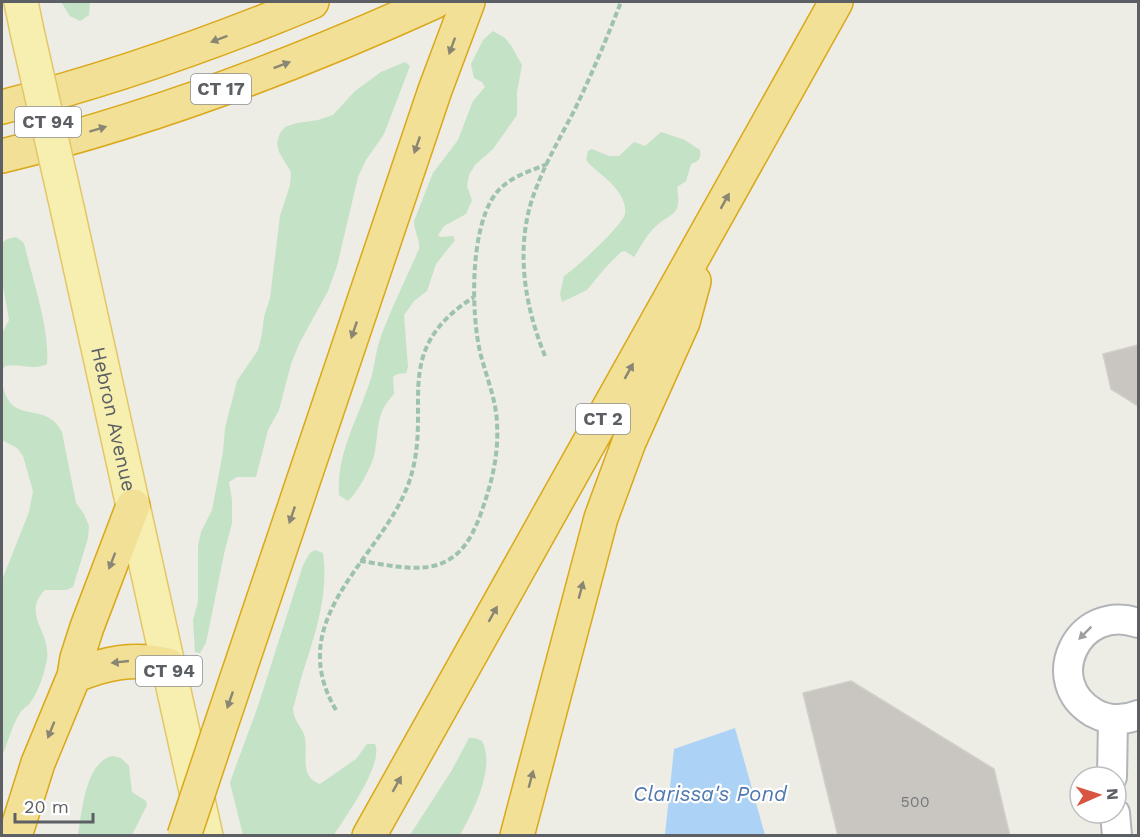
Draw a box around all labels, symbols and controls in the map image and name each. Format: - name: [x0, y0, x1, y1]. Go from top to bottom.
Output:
- one-way arrow: [209, 34, 227, 44]
- one-way arrow: [446, 37, 456, 55]
- one-way arrow: [274, 60, 292, 70]
- road number: CT 17: [191, 74, 251, 104]
- road number: CT 94: [15, 107, 81, 137]
- one-way arrow: [89, 124, 107, 133]
- one-way arrow: [411, 136, 421, 154]
- one-way arrow: [720, 192, 730, 209]
- one-way arrow: [349, 321, 359, 339]
- street label: Hebron Avenue: [86, 344, 141, 494]
- one-way arrow: [624, 362, 634, 379]
- road number: CT 2: [576, 404, 630, 434]
- one-way arrow: [287, 506, 296, 524]
- one-way arrow: [107, 552, 116, 570]
- one-way arrow: [577, 581, 586, 599]
- one-way arrow: [488, 606, 498, 623]
- one-way arrow: [1078, 626, 1092, 640]
- road number: CT 94: [136, 656, 202, 686]
- one-way arrow: [110, 657, 129, 667]
- one-way arrow: [224, 691, 234, 709]
- one-way arrow: [46, 722, 56, 740]
- north arrow: [1068, 765, 1128, 825]
- one-way arrow: [527, 770, 537, 788]
- one-way arrow: [392, 776, 402, 793]
- water label: Clarissa's Pond: [633, 781, 788, 806]
- scale bar: [15, 786, 93, 824]
- text: N: [1103, 788, 1122, 801]
- house number: 500: [900, 792, 930, 811]
- text: 20 m: [24, 796, 69, 817]

